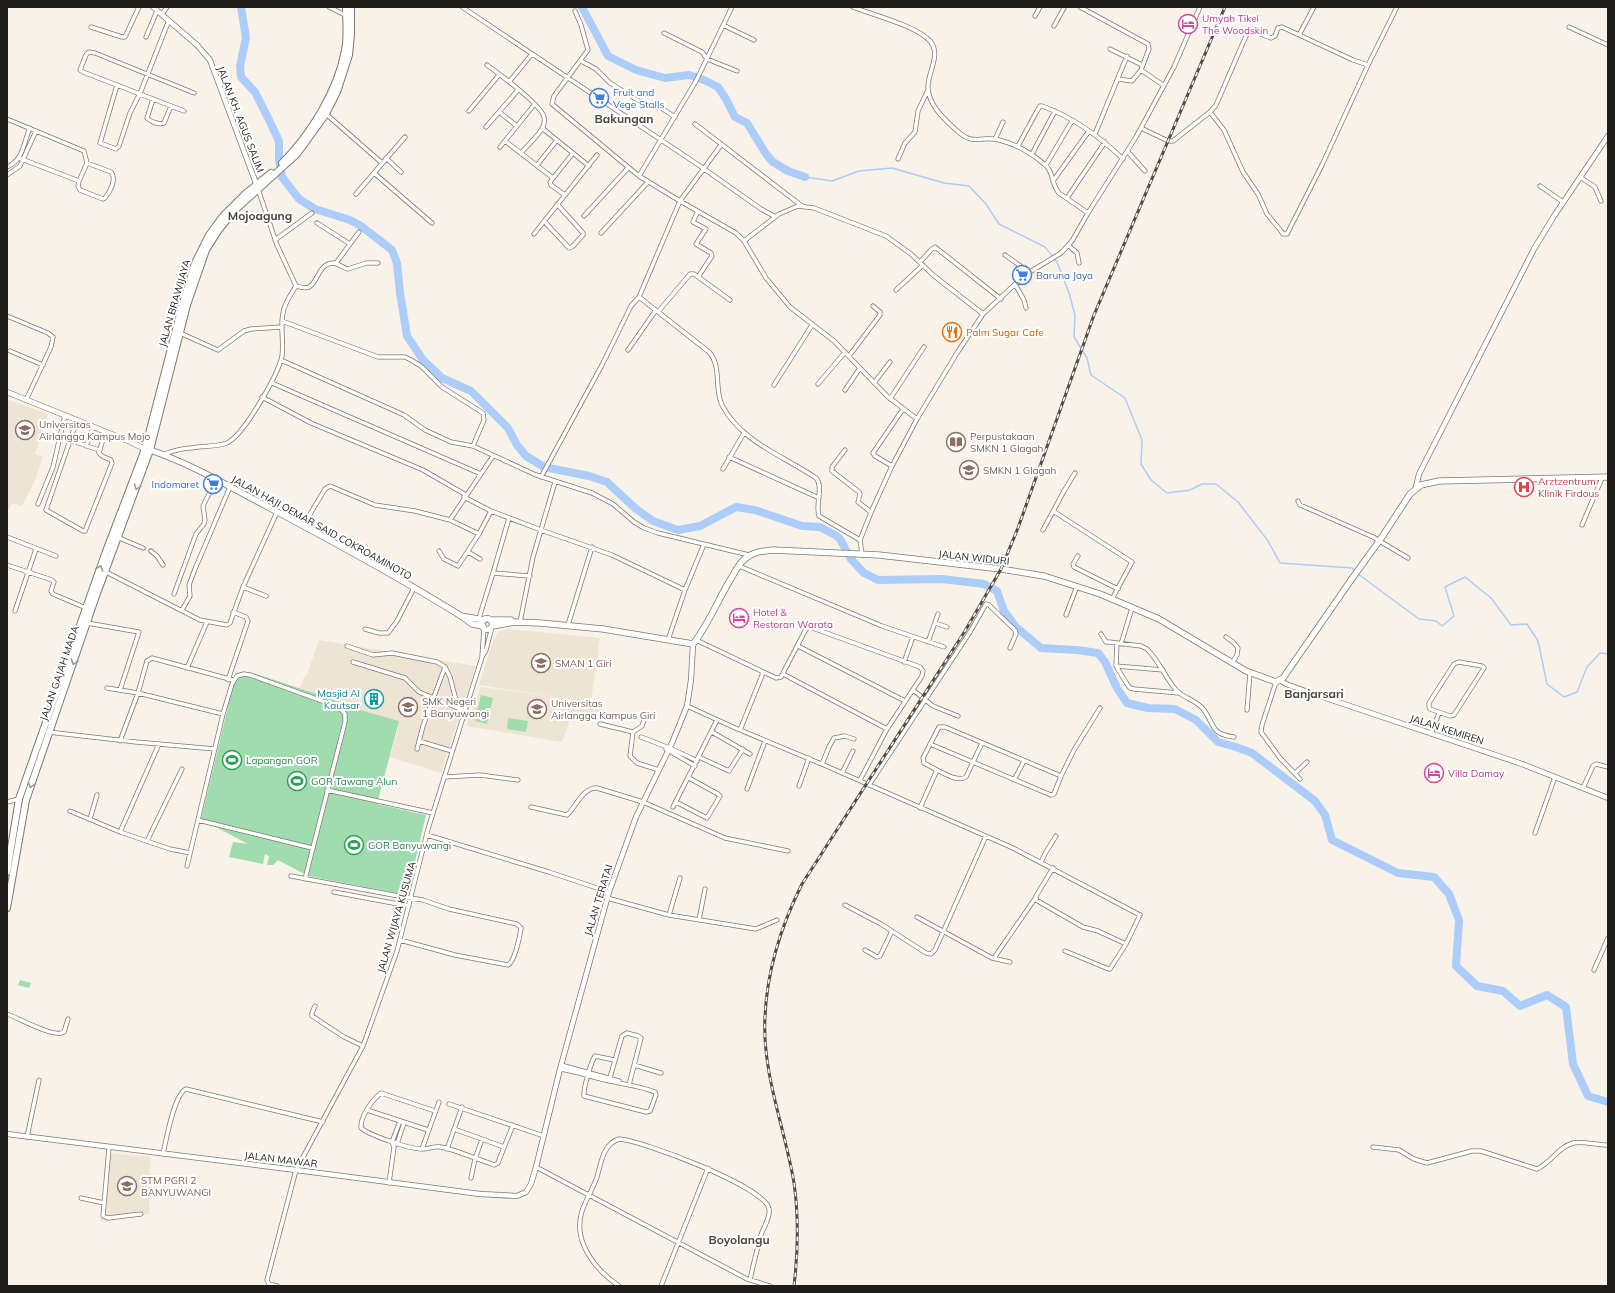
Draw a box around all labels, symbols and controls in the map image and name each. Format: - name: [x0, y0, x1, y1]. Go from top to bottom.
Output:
- place label: Umyah Tikel The Woodskin: [1202, 12, 1268, 37]
- hotel icon: Umyah Tikel The Woodskin: [1177, 13, 1199, 35]
- street label: JALAN KH. AGUS SALIM: [214, 64, 267, 174]
- place label: Fruit and Vege Stalls: [613, 86, 664, 111]
- supermarket icon: Fruit and Vege Stalls: [588, 87, 610, 109]
- district label: Bakungan: [595, 111, 653, 126]
- district label: Mojoagung: [228, 208, 292, 223]
- street label: JALAN BRAWIJAYA: [156, 257, 193, 348]
- supermarket icon: Baruna Jaya: [1011, 264, 1033, 286]
- place label: Baruna Jaya: [1036, 269, 1093, 282]
- restaurant icon: Palm Sugar Cafe: [941, 321, 963, 343]
- place label: Palm Sugar Cafe: [966, 326, 1044, 339]
- place label: Universitas Airlangga Kampus Mojo: [39, 418, 150, 443]
- school or university icon: Universitas Airlangga Kampus Mojo: [14, 419, 36, 441]
- place label: Perpustakaan SMKN 1 Glagah: [970, 430, 1044, 455]
- library icon: Perpustakaan SMKN 1 Glagah: [945, 431, 967, 453]
- school or university icon: SMKN 1 Glagah: [958, 459, 980, 481]
- place label: SMKN 1 Glagah: [983, 464, 1057, 477]
- street label: JALAN HAJI OEMAR SAID COKROAMINOTO: [229, 472, 414, 583]
- supermarket icon: Indomaret: [202, 473, 224, 495]
- place label: Arztzentrum Klinik Firdous: [1538, 475, 1599, 500]
- hospital icon: Arztzentrum Klinik Firdous: [1513, 476, 1535, 498]
- place label: Indomaret: [152, 478, 199, 491]
- one-way arrow: [133, 483, 141, 490]
- street label: JALAN WIDURI: [938, 547, 1010, 568]
- one-way arrow: [96, 565, 104, 572]
- place label: Hotel & Restoran Warata: [753, 606, 833, 631]
- hotel icon: Hotel & Restoran Warata: [728, 607, 750, 629]
- street label: JALAN GAJAH MADA: [37, 623, 82, 722]
- school or university icon: SMAN 1 Giri: [530, 652, 552, 674]
- place label: SMAN 1 Giri: [555, 657, 612, 670]
- one-way arrow: [70, 658, 79, 665]
- district label: Banjarsari: [1284, 686, 1344, 701]
- place label: Masjid Al Kautsar: [317, 687, 360, 712]
- building icon: Masjid Al Kautsar: [363, 688, 385, 710]
- place label: SMK Negeri 1 Banyuwangi: [422, 695, 489, 720]
- school or university icon: SMK Negeri 1 Banyuwangi: [397, 696, 419, 718]
- place label: Universitas Airlangga Kampus Giri: [551, 697, 655, 722]
- school or university icon: Universitas Airlangga Kampus Giri: [526, 698, 548, 720]
- street label: JALAN KEMIREN: [1408, 711, 1485, 748]
- sports icon: Lapangan GOR: [221, 749, 243, 771]
- place label: Lapangan GOR: [246, 754, 318, 767]
- hotel icon: Villa Damay: [1423, 762, 1445, 784]
- place label: Villa Damay: [1448, 767, 1505, 780]
- sports icon: GOR Tawang Alun: [286, 770, 308, 792]
- place label: GOR Tawang Alun: [311, 775, 397, 788]
- one-way arrow: [27, 781, 36, 788]
- sports icon: GOR Banyuwangi: [343, 834, 365, 856]
- place label: GOR Banyuwangi: [368, 839, 451, 852]
- street label: JALAN WIJAYA KUSUMA: [374, 859, 419, 974]
- street label: JALAN TERATAI: [581, 863, 615, 937]
- street label: JALAN MAWAR: [244, 1149, 318, 1170]
- place label: STM PGRI 2 BANYUWANGI: [141, 1174, 211, 1199]
- school or university icon: STM PGRI 2 BANYUWANGI: [116, 1175, 138, 1197]
- district label: Boyolangu: [708, 1232, 770, 1247]

